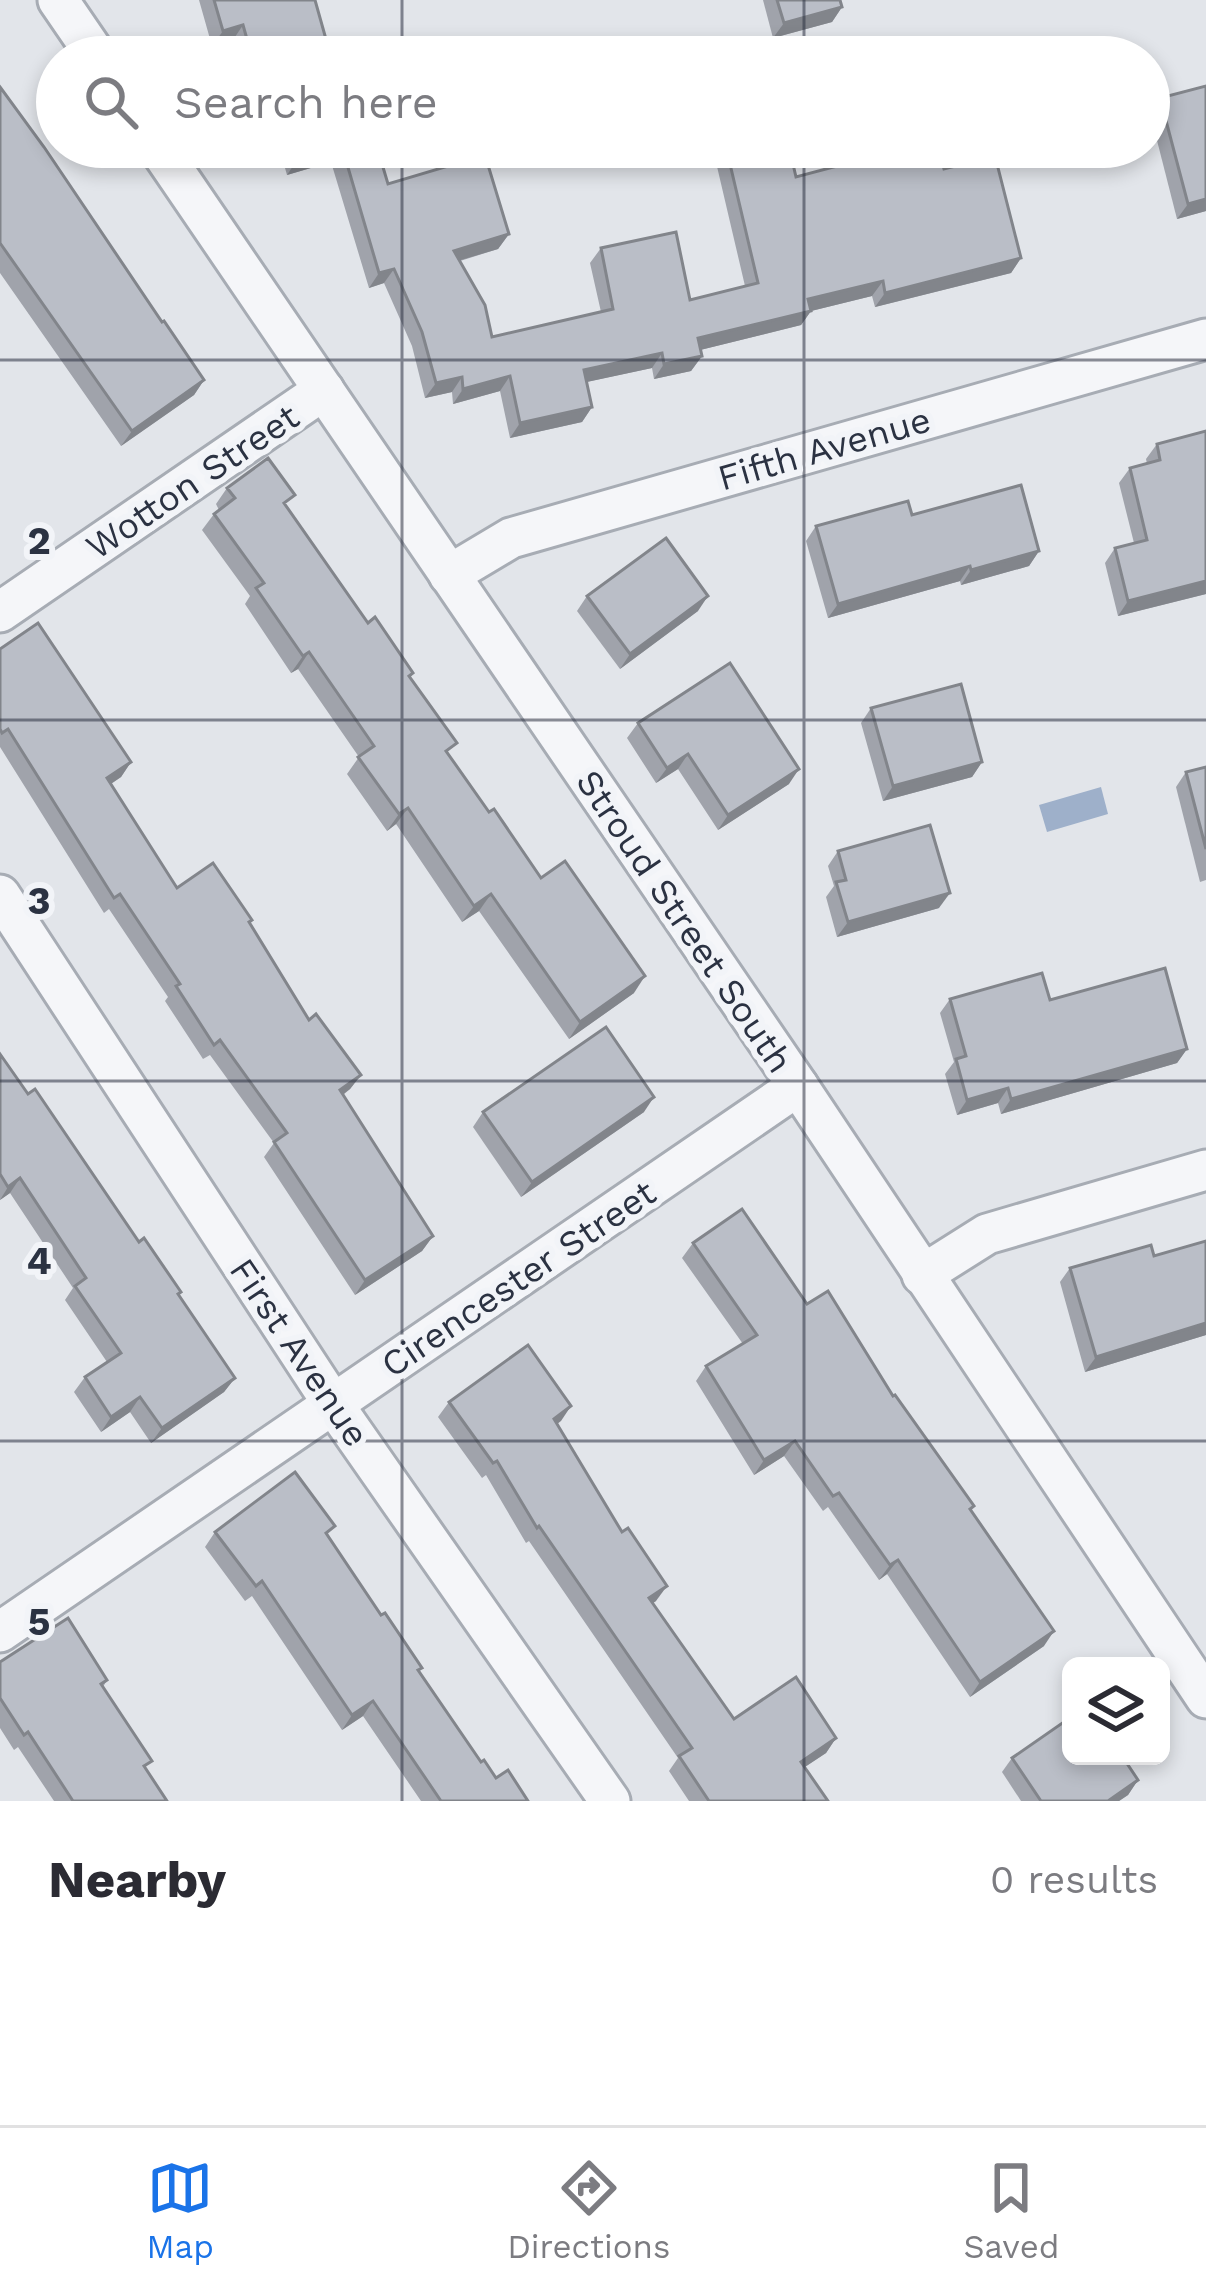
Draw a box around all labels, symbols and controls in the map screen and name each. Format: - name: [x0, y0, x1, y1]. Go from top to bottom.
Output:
- search box: [36, 36, 1170, 168]
- icon: search: [78, 69, 144, 135]
- text: Search here: [174, 76, 438, 129]
- street label: Wotton Street: [78, 395, 307, 568]
- street label: Fifth Avenue: [713, 399, 936, 499]
- text: 2: [27, 518, 51, 563]
- street label: Stroud Street South: [567, 762, 801, 1081]
- text: 3: [27, 878, 51, 923]
- street label: Cirencester Street: [373, 1171, 664, 1386]
- text: 4: [26, 1238, 52, 1283]
- street label: First Avenue: [221, 1251, 377, 1455]
- text: 5: [28, 1599, 50, 1644]
- map controls: [1062, 1657, 1170, 1765]
- button: layers: [1062, 1657, 1170, 1765]
- text: Nearby: [48, 1850, 226, 1909]
- text: 0 results: [990, 1857, 1158, 1902]
- tab: Map: [147, 2155, 214, 2266]
- tab: Directions: [507, 2155, 670, 2266]
- tab: Saved: [964, 2155, 1059, 2266]

